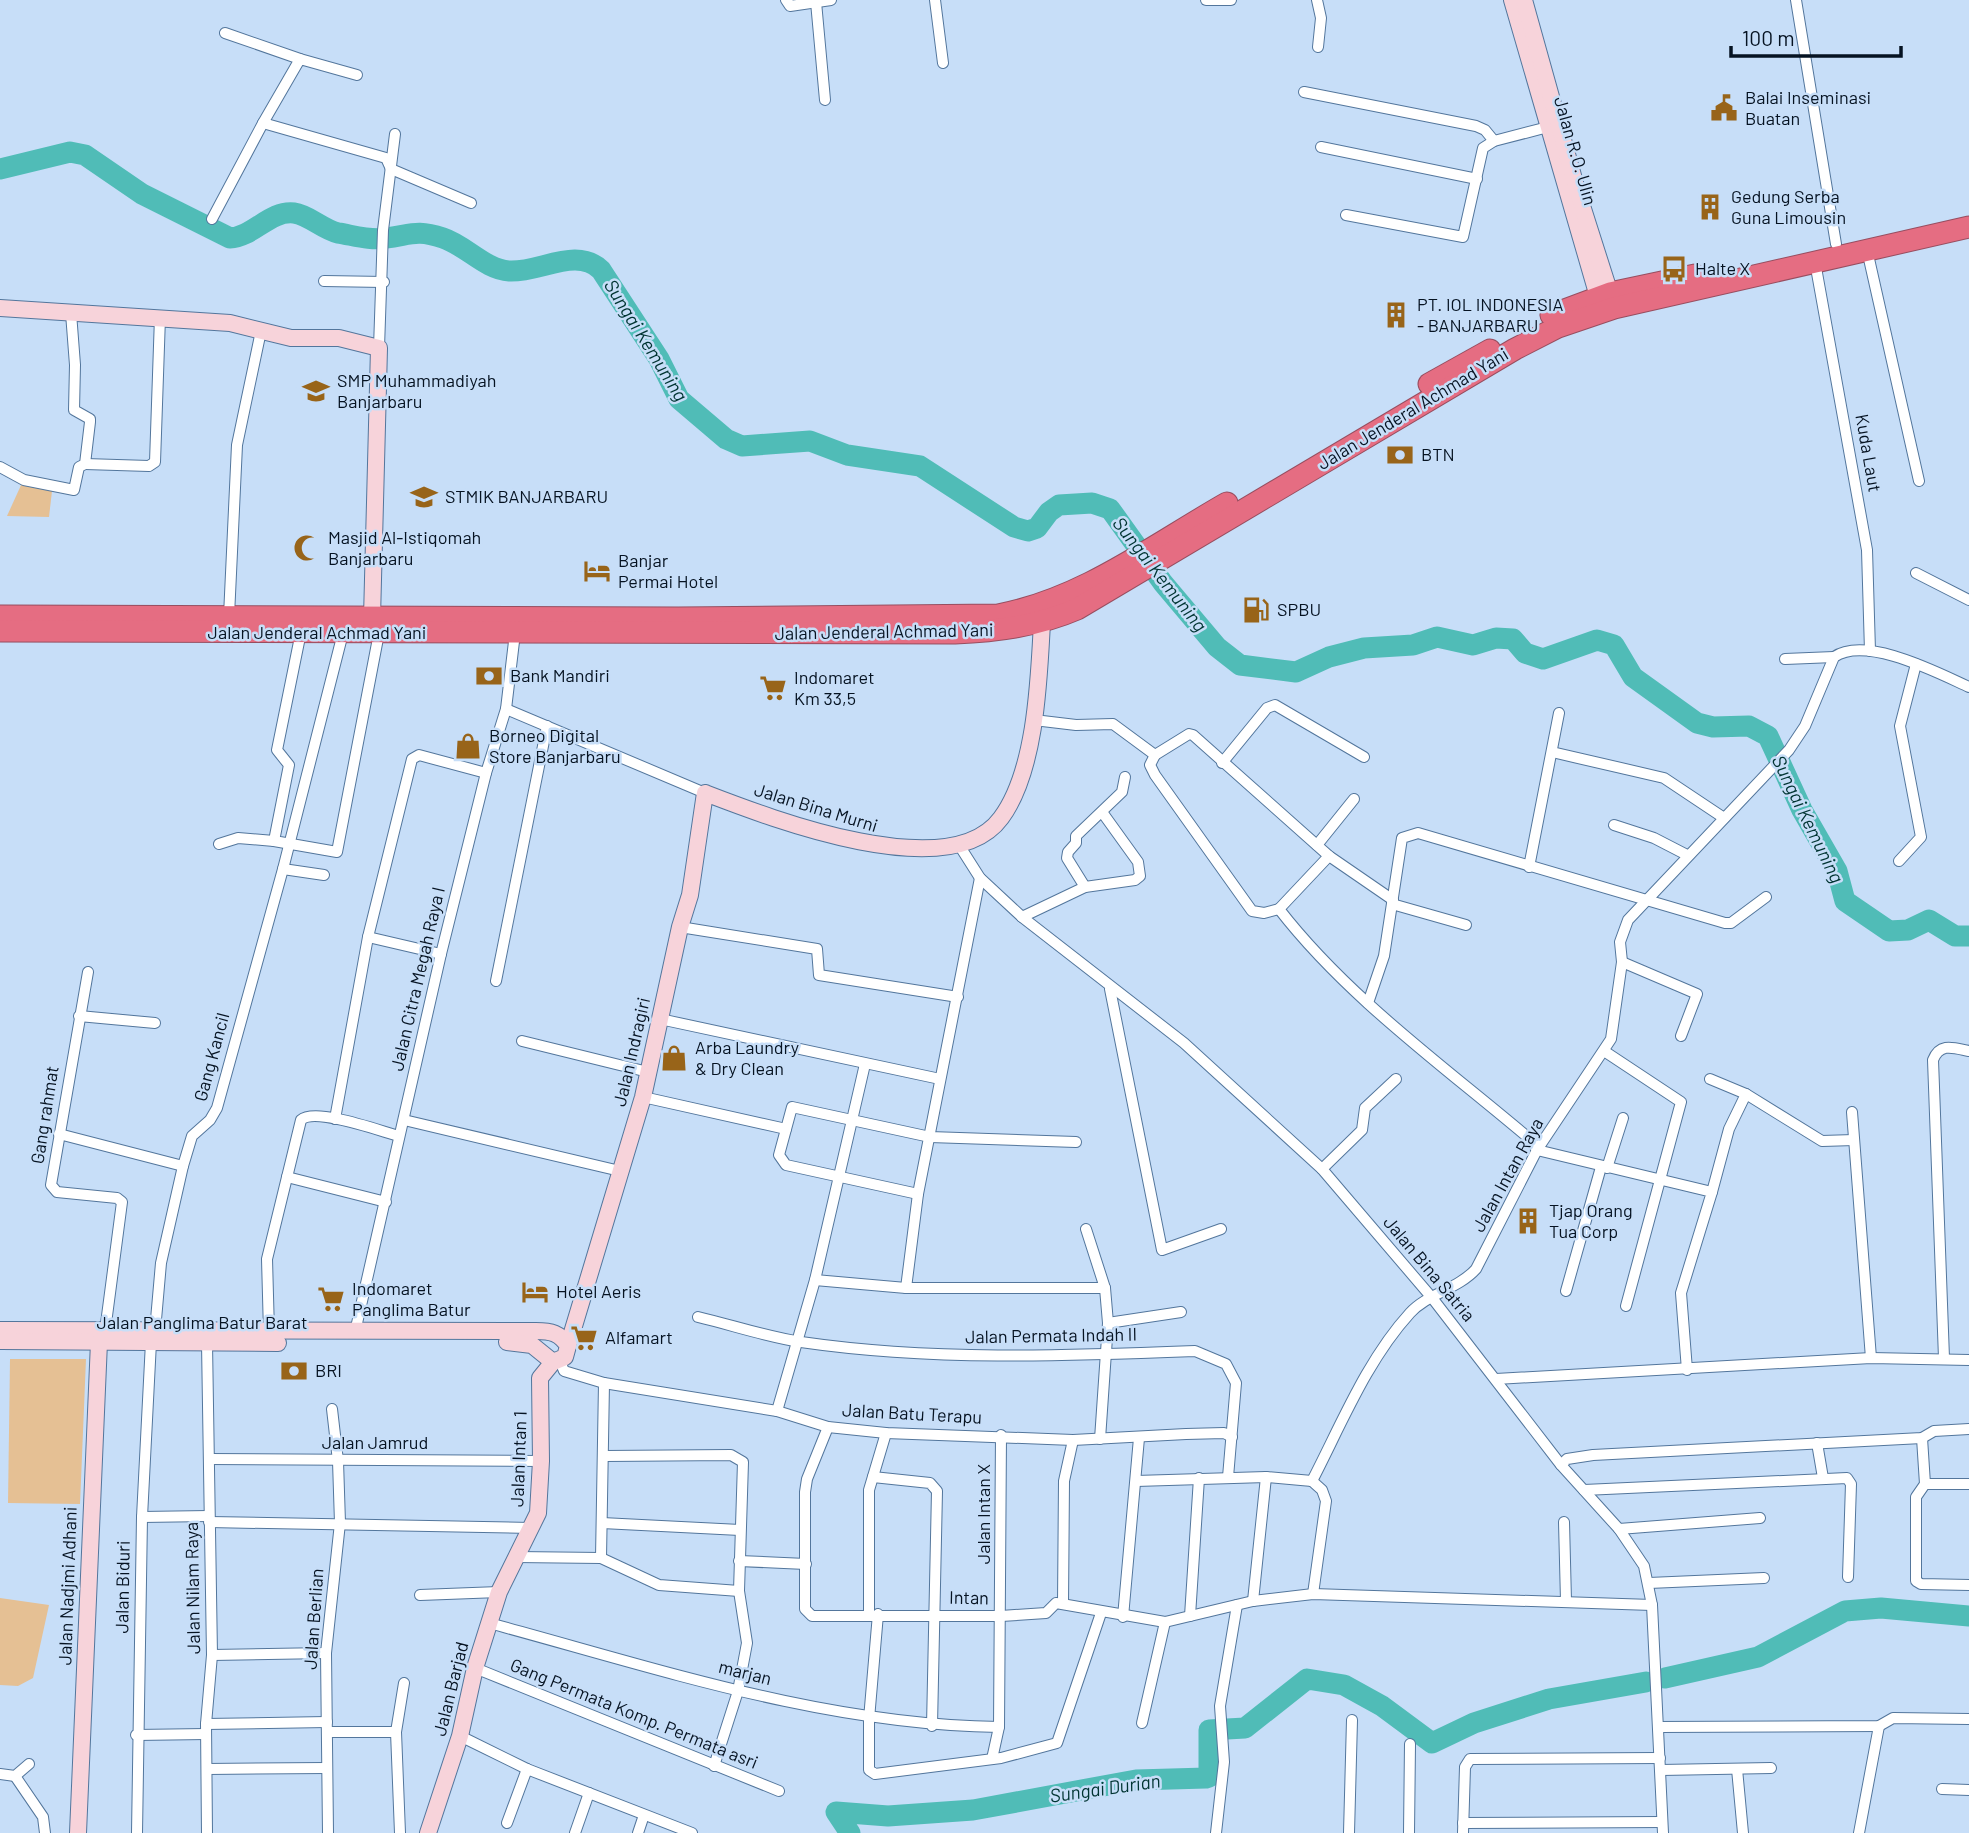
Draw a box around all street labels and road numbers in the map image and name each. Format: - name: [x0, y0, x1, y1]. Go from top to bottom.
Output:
- street label: Jalan R.O. Ulin: [1550, 94, 1602, 208]
- street label: Jalan Jenderal Achmad Yani: [1313, 342, 1512, 474]
- street label: Kuda Laut: [1851, 412, 1887, 494]
- street label: Jalan Jenderal Achmad Yani: [774, 618, 994, 644]
- street label: Jalan Jenderal Achmad Yani: [208, 621, 426, 643]
- street label: Jalan Bina Murni: [752, 778, 881, 836]
- street label: Jalan Citra Megah Raya I: [385, 885, 449, 1073]
- street label: Jalan Indragiri: [608, 995, 654, 1109]
- street label: Gang Kancil: [189, 1010, 233, 1103]
- street label: Gang rahmat: [25, 1064, 63, 1165]
- street label: Jalan Intan Raya: [1467, 1114, 1548, 1235]
- street label: Jalan Bina Satria: [1379, 1211, 1480, 1326]
- street label: Jalan Panglima Batur Barat: [97, 1311, 308, 1333]
- street label: Jalan Permata Indah II: [965, 1323, 1137, 1347]
- street label: Jalan Batu Terapu: [841, 1398, 983, 1428]
- street label: Jalan Intan 1: [505, 1411, 531, 1507]
- street label: Jalan Jamrud: [322, 1431, 428, 1453]
- street label: Jalan Intan X: [972, 1464, 994, 1564]
- street label: Jalan Nadjmi Adhani: [53, 1506, 81, 1666]
- street label: Jalan Nilam Raya: [180, 1522, 204, 1654]
- street label: Jalan Biduri: [110, 1540, 134, 1634]
- street label: Jalan Berlian: [298, 1568, 328, 1670]
- street label: Intan: [949, 1586, 989, 1608]
- street label: Jalan Barjad: [428, 1639, 472, 1738]
- street label: Gang Permata Komp. Permata asri: [507, 1653, 761, 1773]
- street label: marjan: [716, 1655, 774, 1689]

